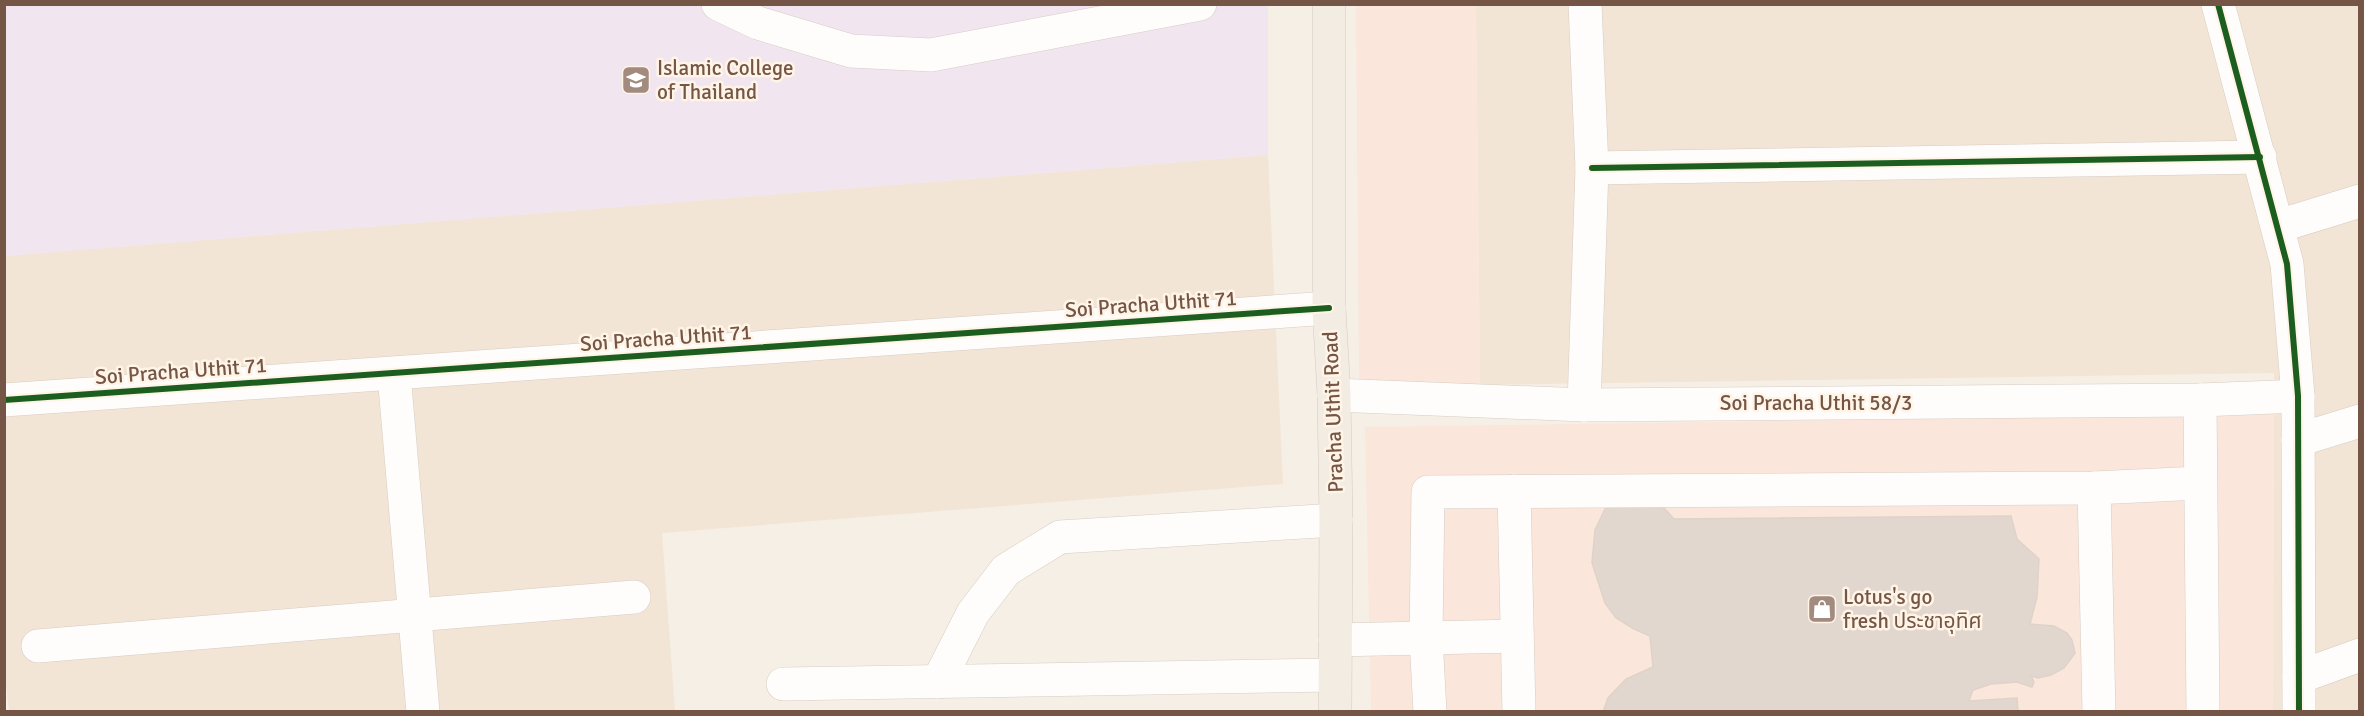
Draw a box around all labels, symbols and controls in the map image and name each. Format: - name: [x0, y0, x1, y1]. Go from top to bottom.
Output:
- place label: Islamic College of Thailand: [657, 55, 794, 105]
- school or university icon: Islamic College of Thailand: [620, 64, 652, 96]
- street label: Soi Pracha Uthit 71: [1064, 285, 1238, 323]
- street label: Soi Pracha Uthit 71: [579, 319, 753, 357]
- street label: Pracha Uthit Road: [1317, 331, 1349, 493]
- street label: Soi Pracha Uthit 71: [94, 352, 268, 390]
- street label: Soi Pracha Uthit 58/3: [1720, 390, 1912, 416]
- place label: Lotus's go fresh ประชาอุทิศ: [1843, 584, 1982, 634]
- shop icon: Lotus's go fresh ประชาอุทิศ: [1806, 593, 1838, 625]

